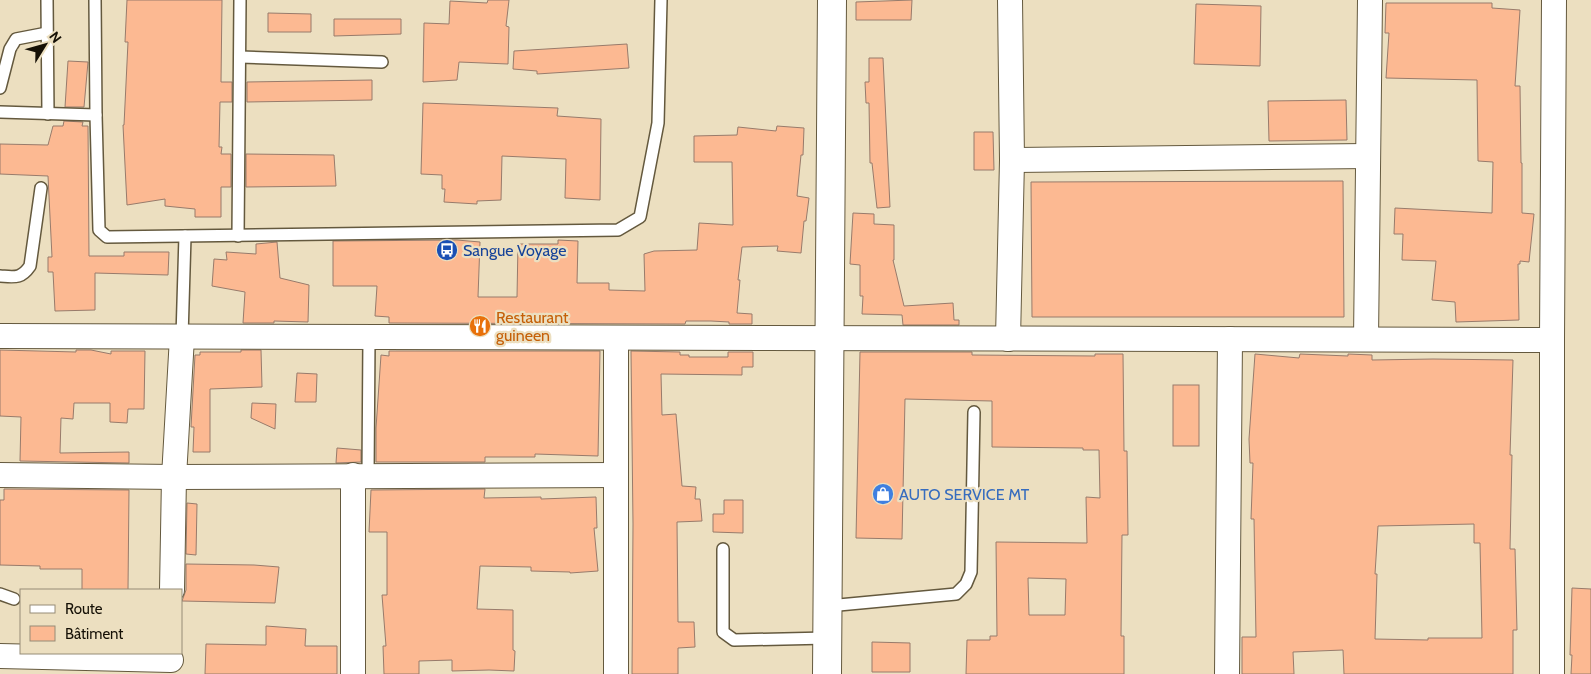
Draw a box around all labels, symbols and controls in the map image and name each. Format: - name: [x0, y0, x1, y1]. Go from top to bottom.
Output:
- north arrow: [20, 20, 70, 70]
- text: N: [45, 28, 66, 47]
- bus stop icon: Sangue Voyage: [435, 238, 459, 262]
- place label: Sangue Voyage: [463, 241, 566, 260]
- place label: Restaurant guineen: [496, 308, 569, 345]
- restaurant icon: Restaurant guineen: [468, 314, 492, 338]
- shop icon: AUTO SERVICE MT: [871, 482, 895, 506]
- place label: AUTO SERVICE MT: [899, 485, 1030, 504]
- legend: [20, 589, 182, 654]
- text: Route: [65, 600, 103, 618]
- text: Bâtiment: [65, 625, 123, 643]

